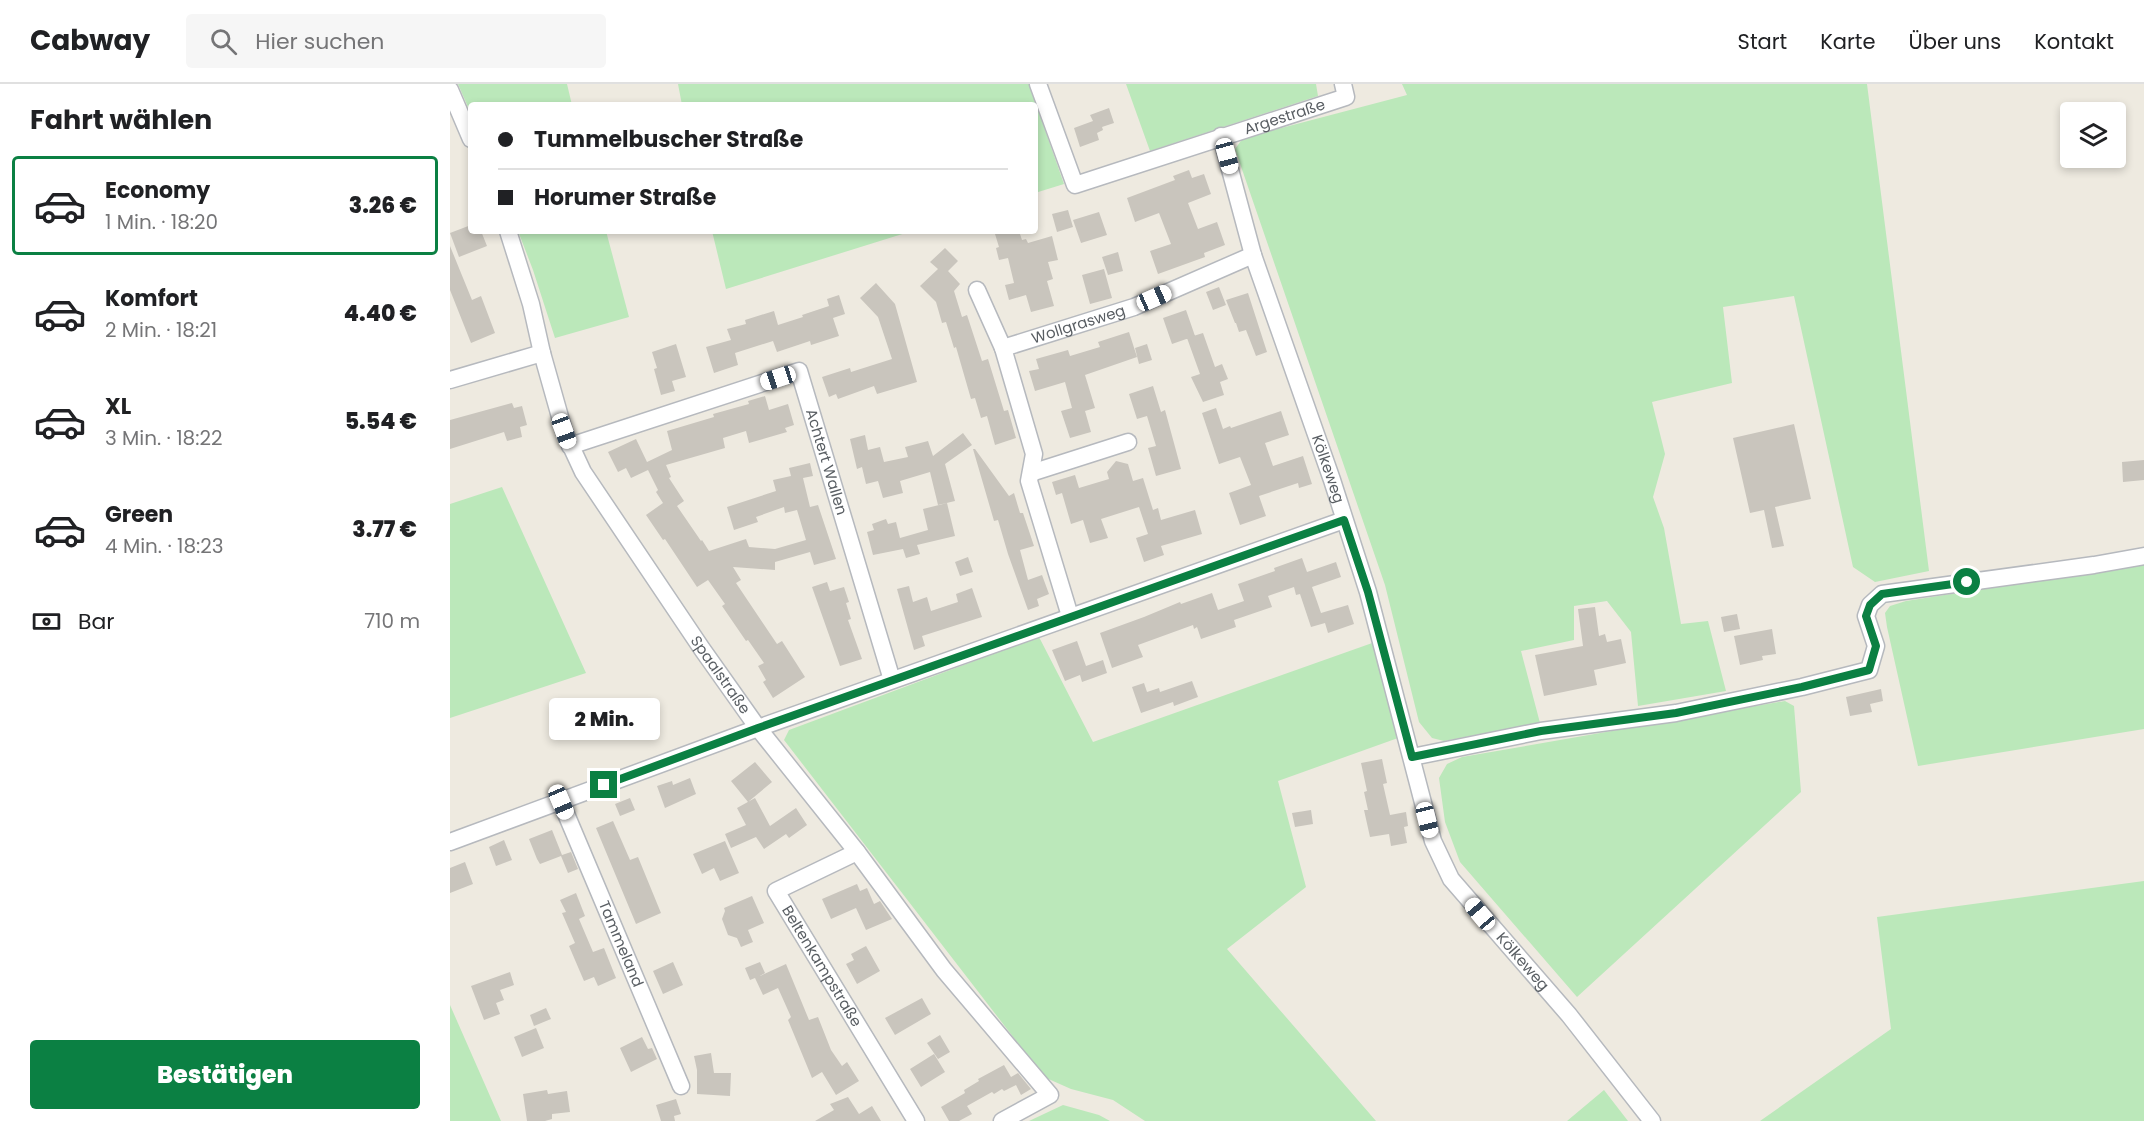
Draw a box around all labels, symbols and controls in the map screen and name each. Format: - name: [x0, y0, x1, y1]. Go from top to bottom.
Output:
- search box: [186, 14, 606, 68]
- text: Cabway: [30, 21, 150, 60]
- icon: search: [207, 25, 240, 58]
- text: Hier suchen: [255, 26, 384, 57]
- text: Start: [1738, 27, 1787, 56]
- text: Karte: [1820, 27, 1876, 56]
- text: Über uns: [1909, 27, 2001, 56]
- text: Kontakt: [2034, 27, 2114, 56]
- street label: Argestraße: [1241, 94, 1328, 139]
- text: Fahrt wählen: [30, 101, 212, 138]
- map controls: [2060, 102, 2126, 168]
- button: layers: [2060, 102, 2126, 168]
- text: Tummelbuscher Straße: [534, 124, 803, 155]
- car: [1214, 136, 1240, 176]
- text: Economy: [105, 175, 210, 206]
- icon: car: [33, 179, 87, 233]
- text: Horumer Straße: [534, 182, 716, 213]
- text: 3.26 €: [349, 190, 417, 221]
- text: 1 Min. · 18:20: [105, 208, 218, 236]
- car: [1134, 282, 1174, 314]
- text: Komfort: [105, 283, 198, 314]
- icon: car: [33, 287, 87, 341]
- text: 4.40 €: [344, 298, 417, 329]
- street label: Wollgrasweg: [1029, 299, 1128, 348]
- text: 2 Min. · 18:21: [105, 316, 217, 344]
- car: [758, 364, 798, 392]
- text: XL: [105, 391, 131, 422]
- icon: car: [33, 395, 87, 449]
- text: 5.54 €: [345, 406, 417, 437]
- street label: Achtert Wallen: [801, 406, 853, 517]
- car: [549, 411, 579, 451]
- text: 3 Min. · 18:22: [105, 424, 222, 452]
- street label: Kölkeweg: [1307, 432, 1350, 506]
- text: Green: [105, 499, 173, 530]
- icon: car: [33, 503, 87, 557]
- text: 3.77 €: [352, 514, 417, 545]
- text: 4 Min. · 18:23: [105, 532, 224, 560]
- route start: [1953, 568, 1980, 595]
- icon: cash: [30, 605, 63, 638]
- text: Bar: [78, 606, 115, 637]
- text: 710 m: [364, 607, 420, 635]
- street label: Spaalstraße: [686, 631, 756, 718]
- callout: 2 Min.: [548, 698, 660, 740]
- text: 2 Min.: [575, 705, 634, 733]
- route end: [590, 771, 617, 798]
- car: [546, 782, 576, 822]
- car: [1414, 800, 1440, 840]
- car: [1462, 894, 1498, 934]
- street label: Tammeland: [594, 897, 649, 990]
- street label: Beltenkampstraße: [777, 901, 867, 1031]
- street label: Kölkeweg: [1492, 927, 1554, 995]
- button: Bestätigen: [30, 1040, 420, 1109]

